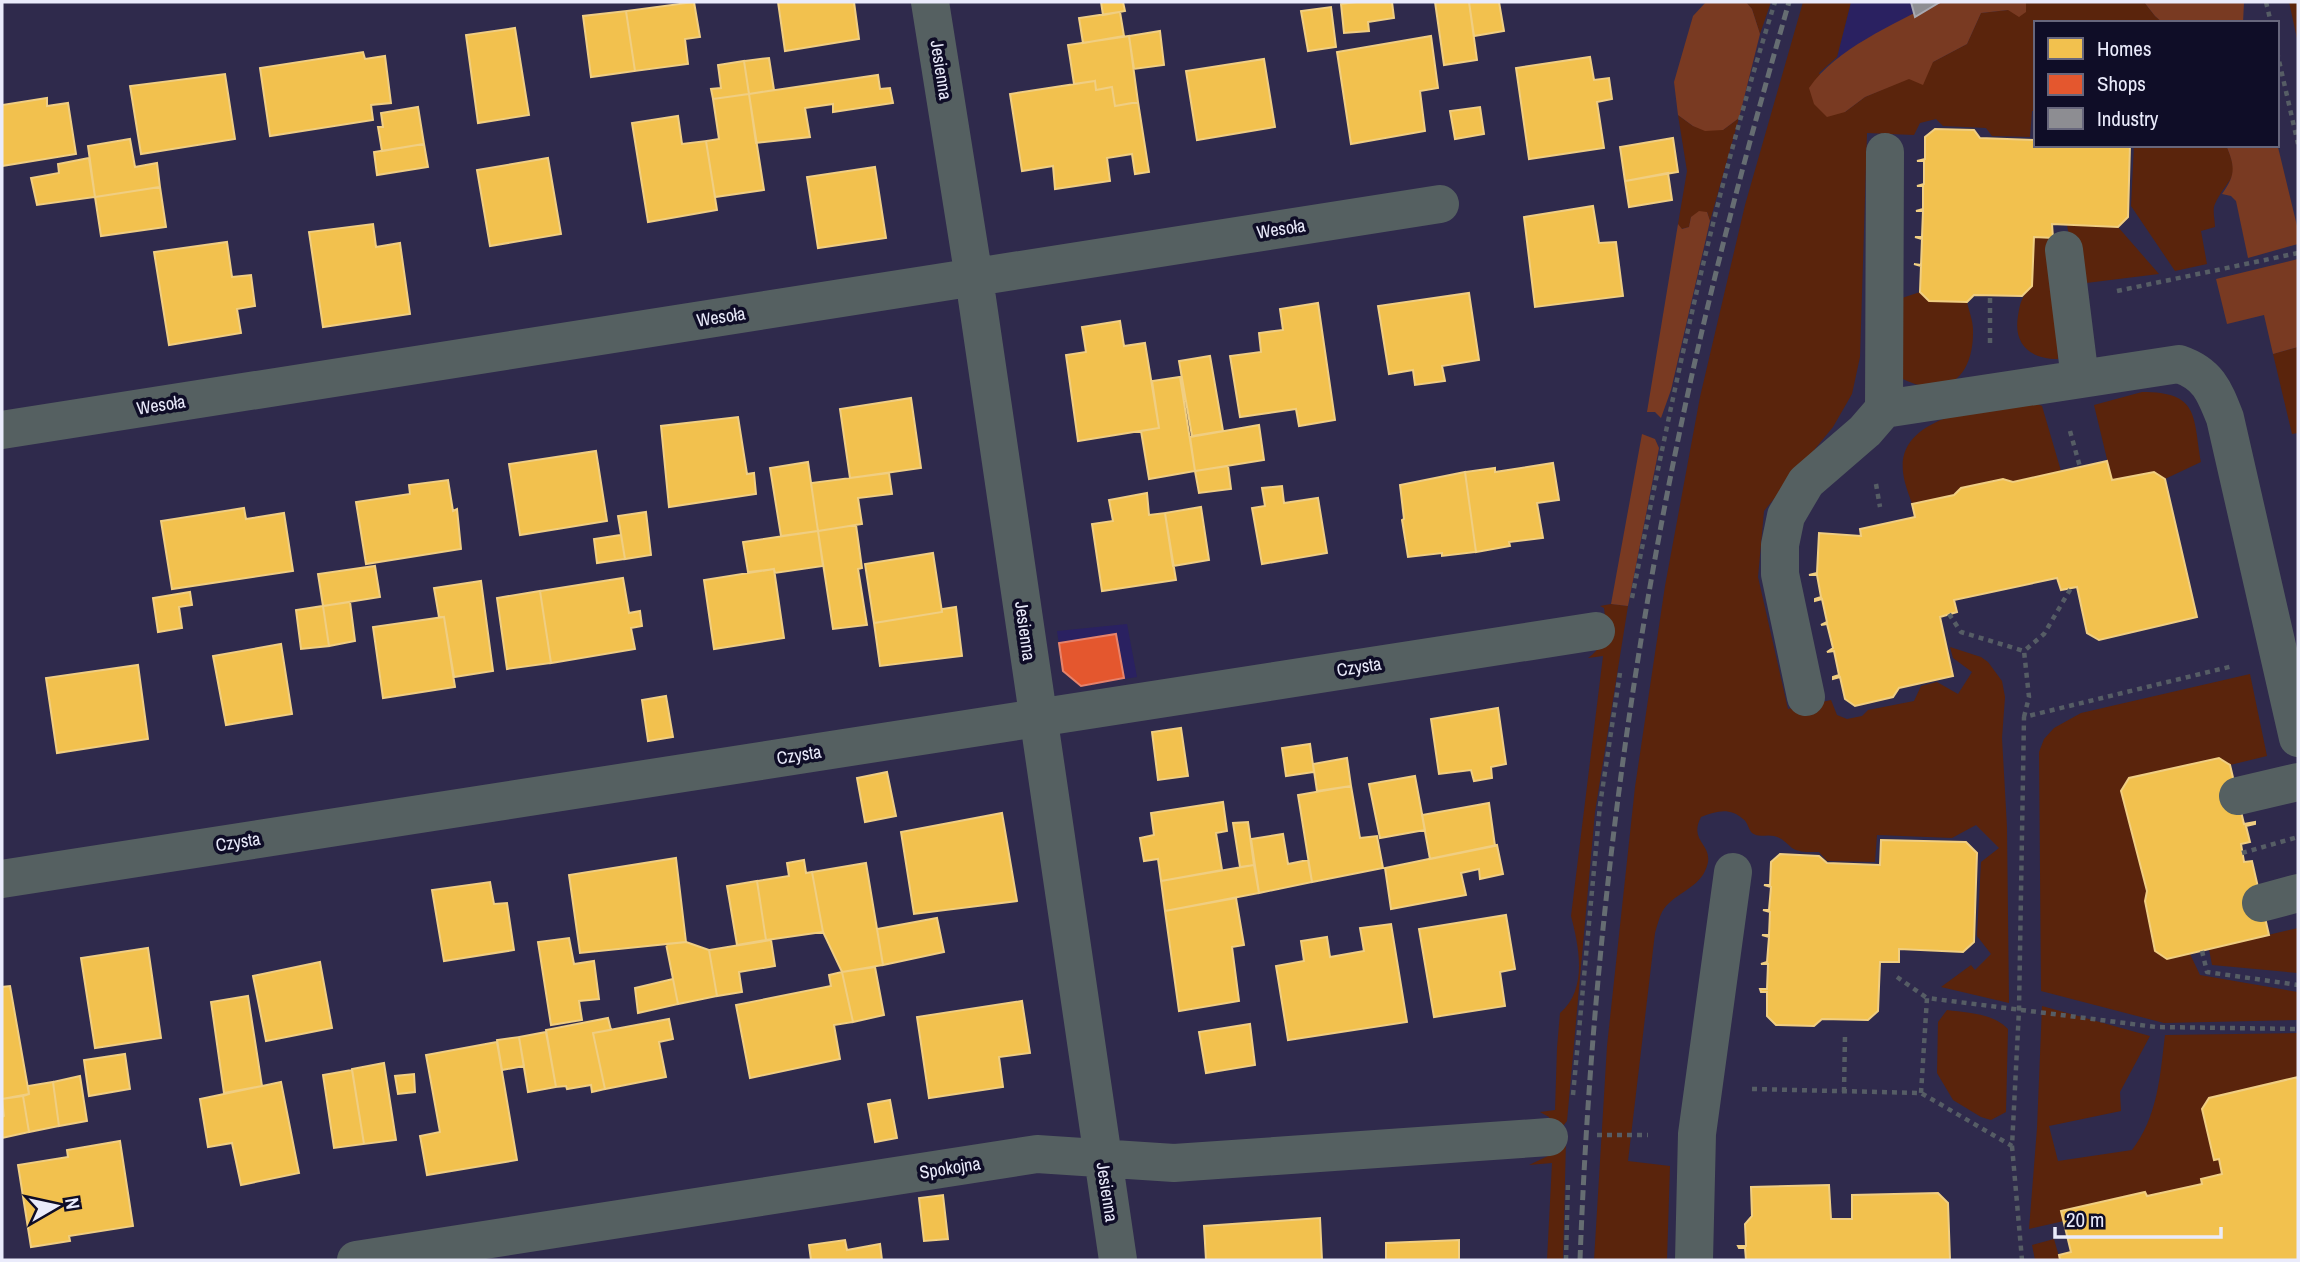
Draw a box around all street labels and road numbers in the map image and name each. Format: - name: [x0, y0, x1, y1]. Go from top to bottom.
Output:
- street label: Jesienna: [924, 38, 959, 101]
- street label: Wesoła: [1255, 212, 1307, 245]
- street label: Wesoła: [695, 300, 747, 333]
- street label: Wesoła: [135, 388, 187, 421]
- street label: Jesienna: [1009, 600, 1042, 662]
- street label: Czysta: [1335, 651, 1383, 682]
- street label: Czysta: [775, 739, 823, 770]
- street label: Czysta: [214, 826, 262, 857]
- street label: Spokojna: [918, 1150, 982, 1185]
- street label: Jesienna: [1090, 1160, 1125, 1223]

